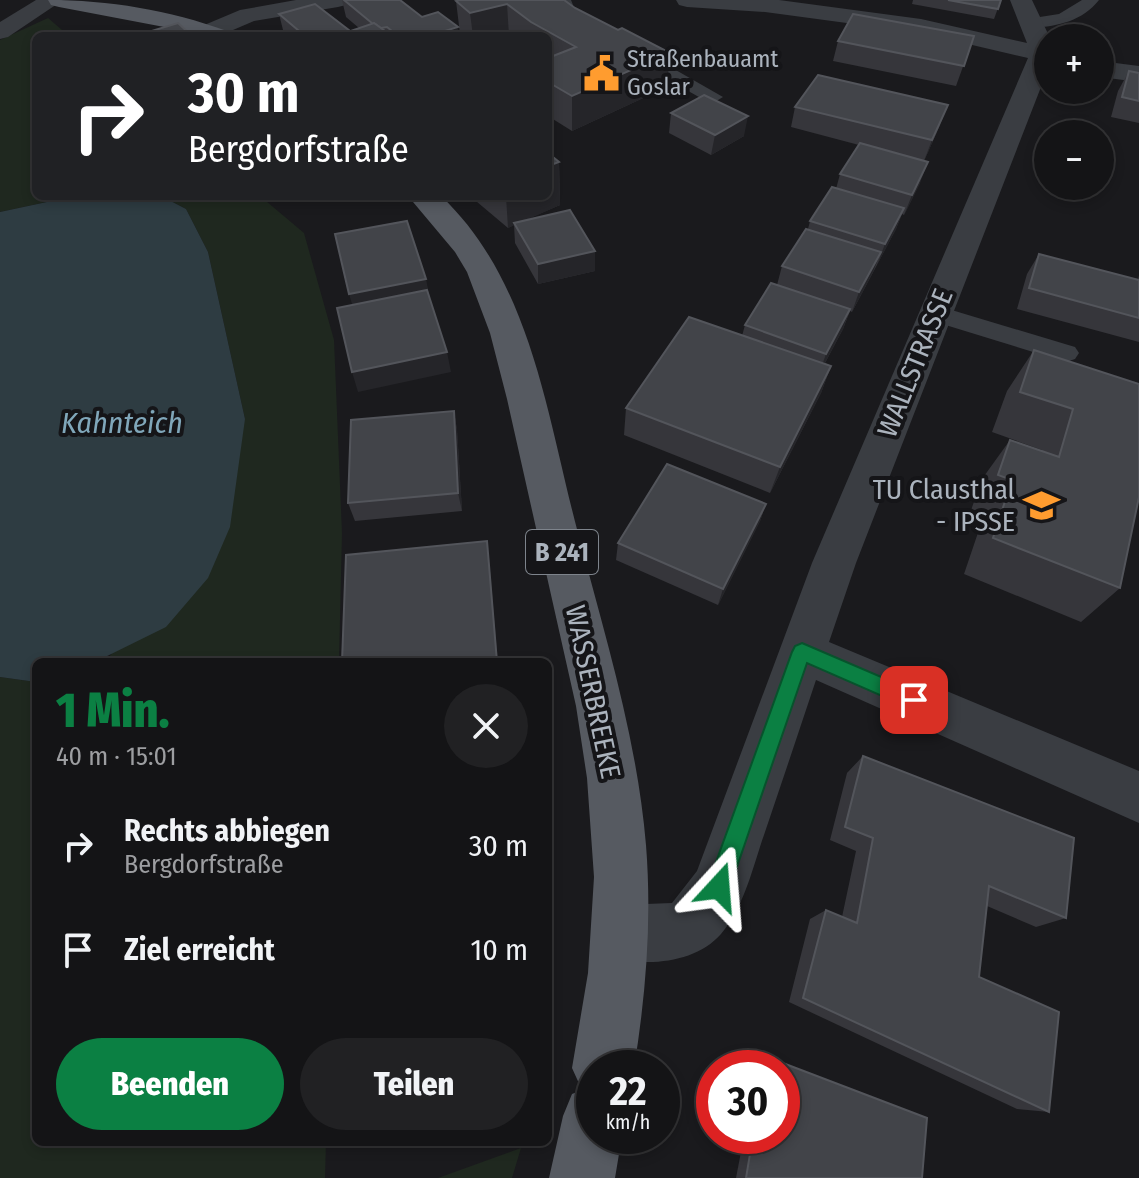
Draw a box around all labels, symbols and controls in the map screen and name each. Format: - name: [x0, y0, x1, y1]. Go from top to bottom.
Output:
- map controls: [1034, 24, 1114, 200]
- button: +: [1034, 24, 1114, 104]
- place label: Straßenbauamt Goslar: [627, 45, 779, 101]
- public building icon: Straßenbauamt Goslar: [582, 54, 620, 92]
- text: 30 m: [188, 60, 299, 127]
- icon: right: [56, 64, 160, 168]
- button: −: [1034, 120, 1114, 200]
- text: Bergdorfstraße: [188, 128, 409, 172]
- street label: WALLSTRASSE: [870, 284, 960, 442]
- water label: Kahnteich: [61, 405, 183, 441]
- place label: TU Clausthal - IPSSE: [873, 473, 1015, 538]
- school or university icon: TU Clausthal - IPSSE: [1022, 486, 1060, 524]
- road number: B 241: [526, 530, 598, 574]
- street label: WASSERBREEKE: [559, 602, 627, 782]
- pin: [880, 666, 948, 734]
- icon: arrive: [892, 678, 936, 722]
- text: 1 Min.: [56, 682, 170, 740]
- button: close: [444, 684, 528, 768]
- text: 40 m · 15:01: [56, 741, 177, 772]
- text: Rechts abbiegen: [124, 813, 330, 849]
- icon: right: [56, 824, 100, 868]
- text: 30 m: [469, 828, 528, 864]
- position arrow: [677, 845, 761, 929]
- text: Bergdorfstraße: [124, 849, 284, 880]
- icon: arrive: [56, 928, 100, 972]
- text: Ziel erreicht: [124, 932, 275, 968]
- text: 10 m: [471, 932, 528, 968]
- button: Beenden: [56, 1038, 284, 1130]
- button: Teilen: [300, 1038, 528, 1130]
- speed limit sign: 30: [696, 1050, 800, 1154]
- text: 22: [609, 1068, 647, 1116]
- text: km/h: [606, 1110, 650, 1134]

